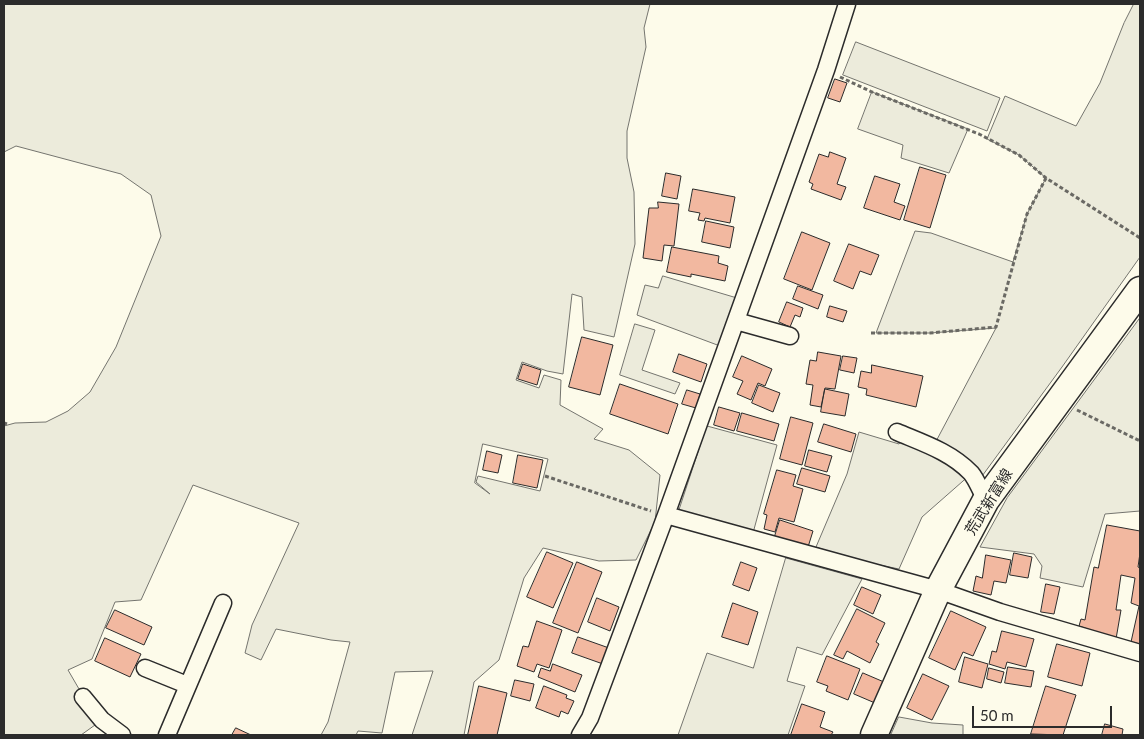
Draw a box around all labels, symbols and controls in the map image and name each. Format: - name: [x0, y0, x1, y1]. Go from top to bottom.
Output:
- street label: 荒武新富線: [961, 465, 1017, 539]
- scale bar: [974, 696, 1114, 728]
- text: 50 m: [980, 706, 1014, 724]

